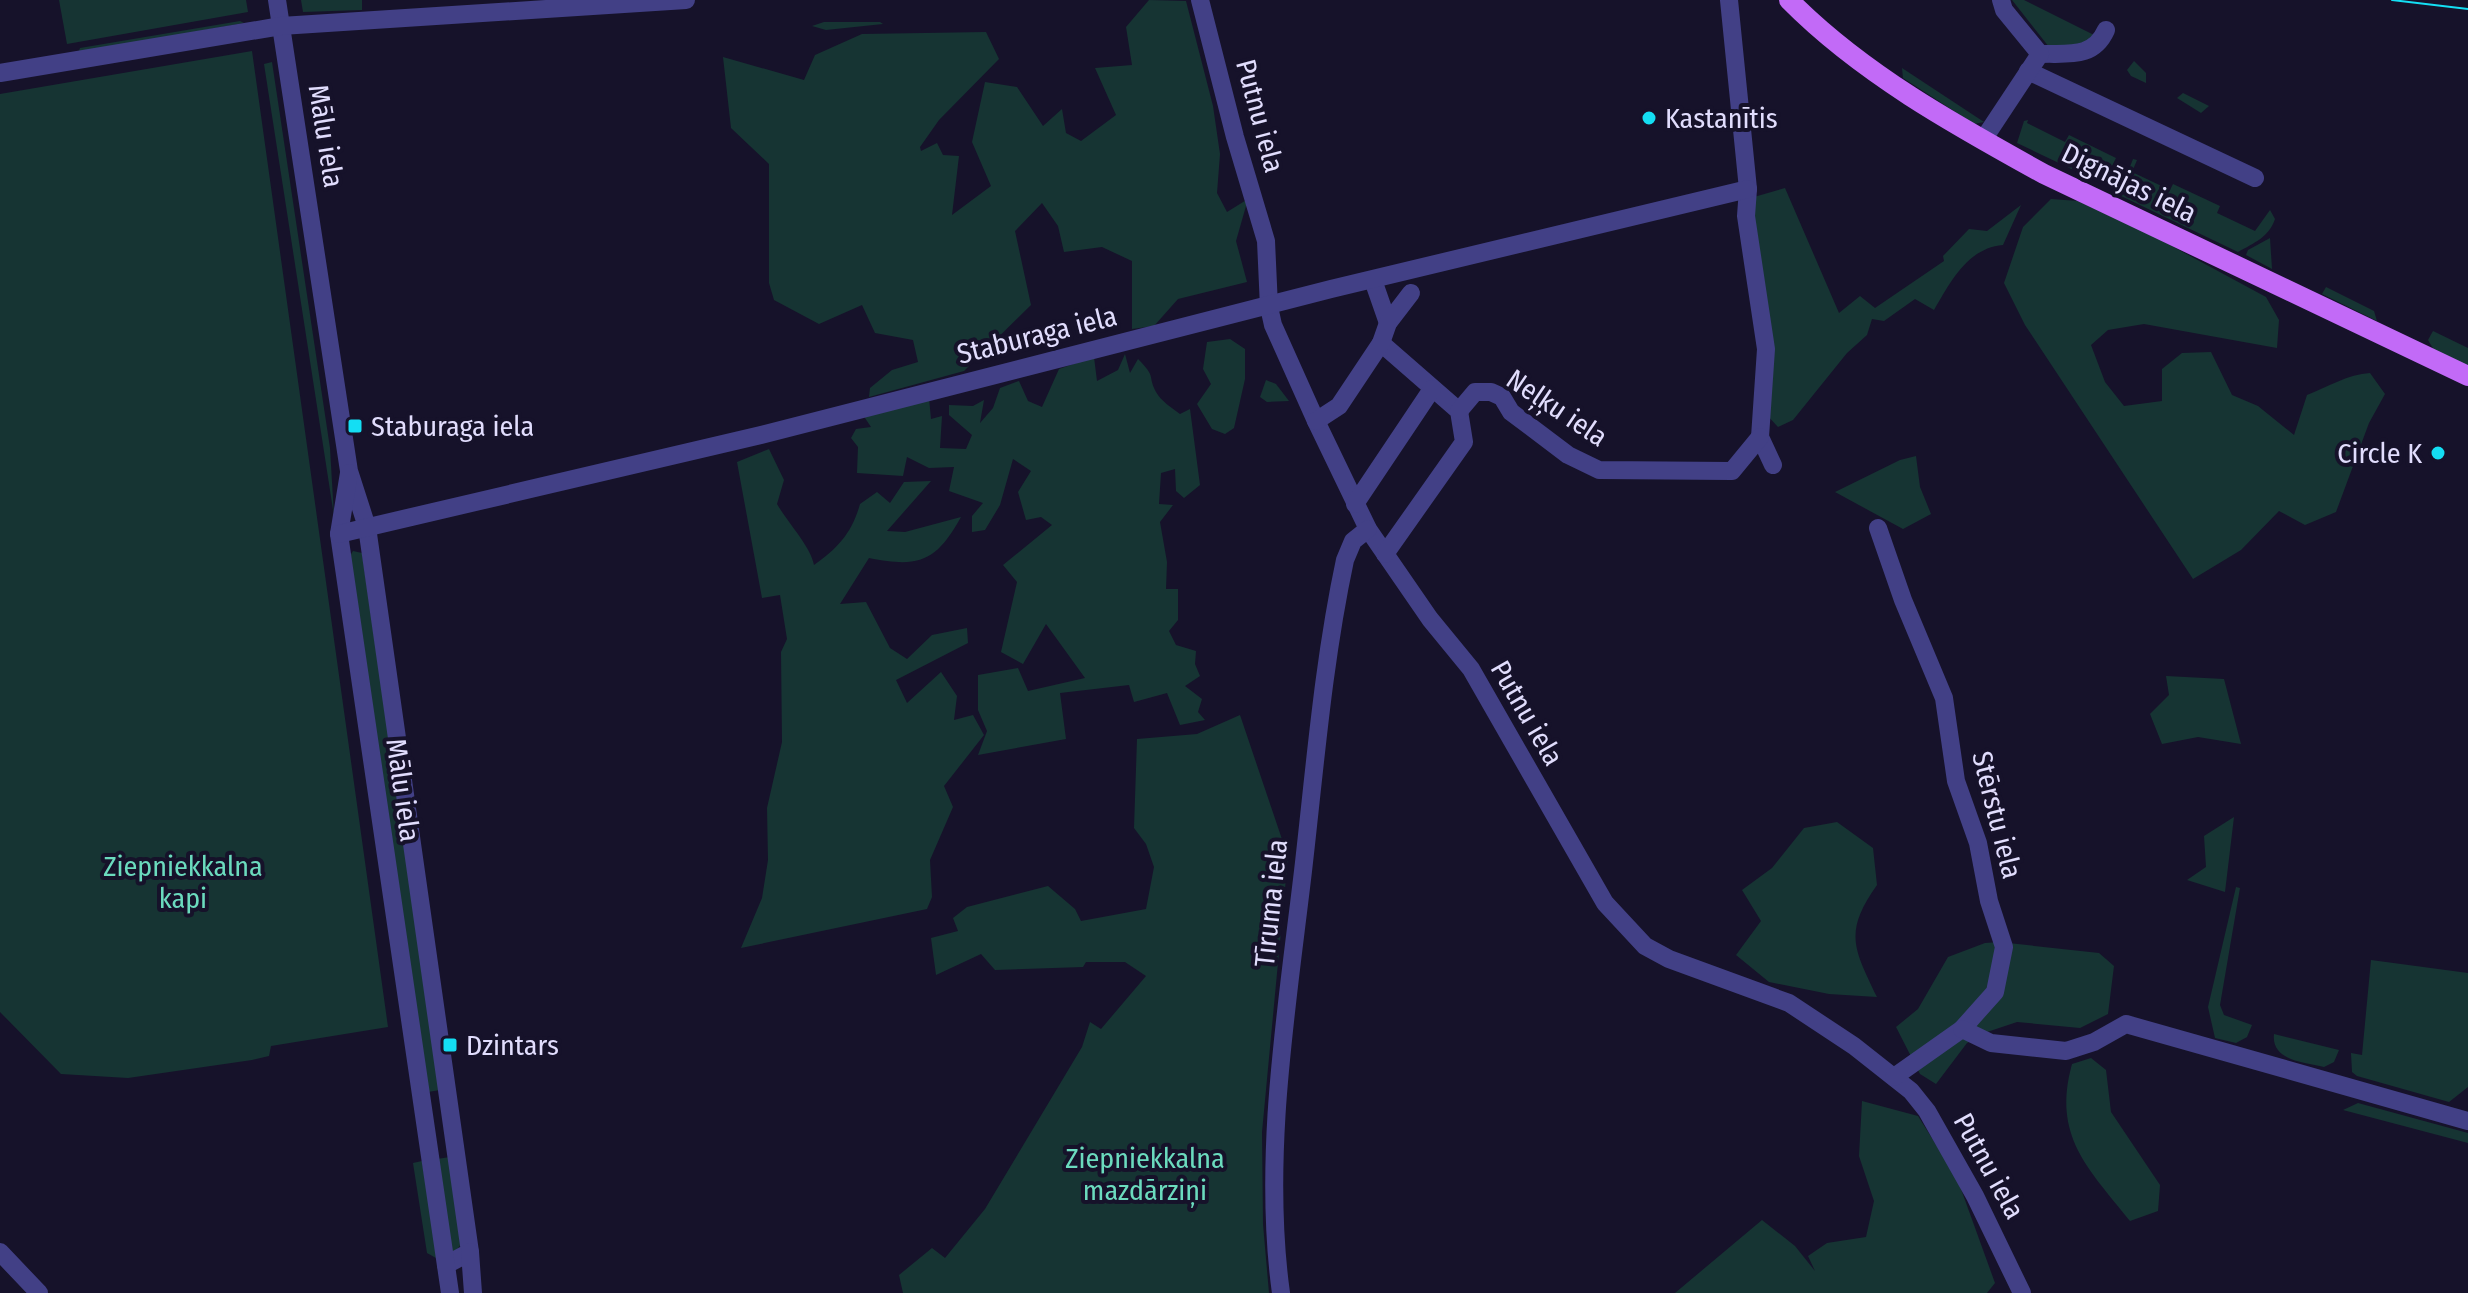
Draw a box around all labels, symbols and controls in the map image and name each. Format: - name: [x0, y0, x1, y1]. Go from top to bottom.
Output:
- street label: Putnu iela: [1229, 56, 1291, 176]
- street label: Mālu iela: [302, 82, 350, 190]
- place label: Kastanītis: [1665, 102, 1778, 135]
- marker: Kastanītis: [1640, 109, 1658, 127]
- street label: Dignājas iela: [2056, 136, 2202, 230]
- street label: Staburaga iela: [954, 299, 1120, 371]
- street label: Neļķu iela: [1500, 362, 1614, 454]
- place label: Staburaga iela: [371, 410, 534, 443]
- marker: Staburaga iela: [346, 417, 364, 435]
- place label: Circle K: [2337, 437, 2422, 470]
- marker: Circle K: [2429, 444, 2447, 462]
- street label: Putnu iela: [1484, 655, 1570, 771]
- street label: Mālu iela: [379, 736, 427, 844]
- street label: Stērstu iela: [1965, 748, 2029, 882]
- street label: Tīruma iela: [1248, 838, 1294, 968]
- park label: Ziepniekkalna kapi: [103, 850, 263, 915]
- place label: Dzintars: [466, 1029, 559, 1062]
- marker: Dzintars: [441, 1036, 459, 1054]
- street label: Putnu iela: [1947, 1107, 2031, 1225]
- park label: Ziepniekkalna mazdārziņi: [1065, 1142, 1225, 1208]

